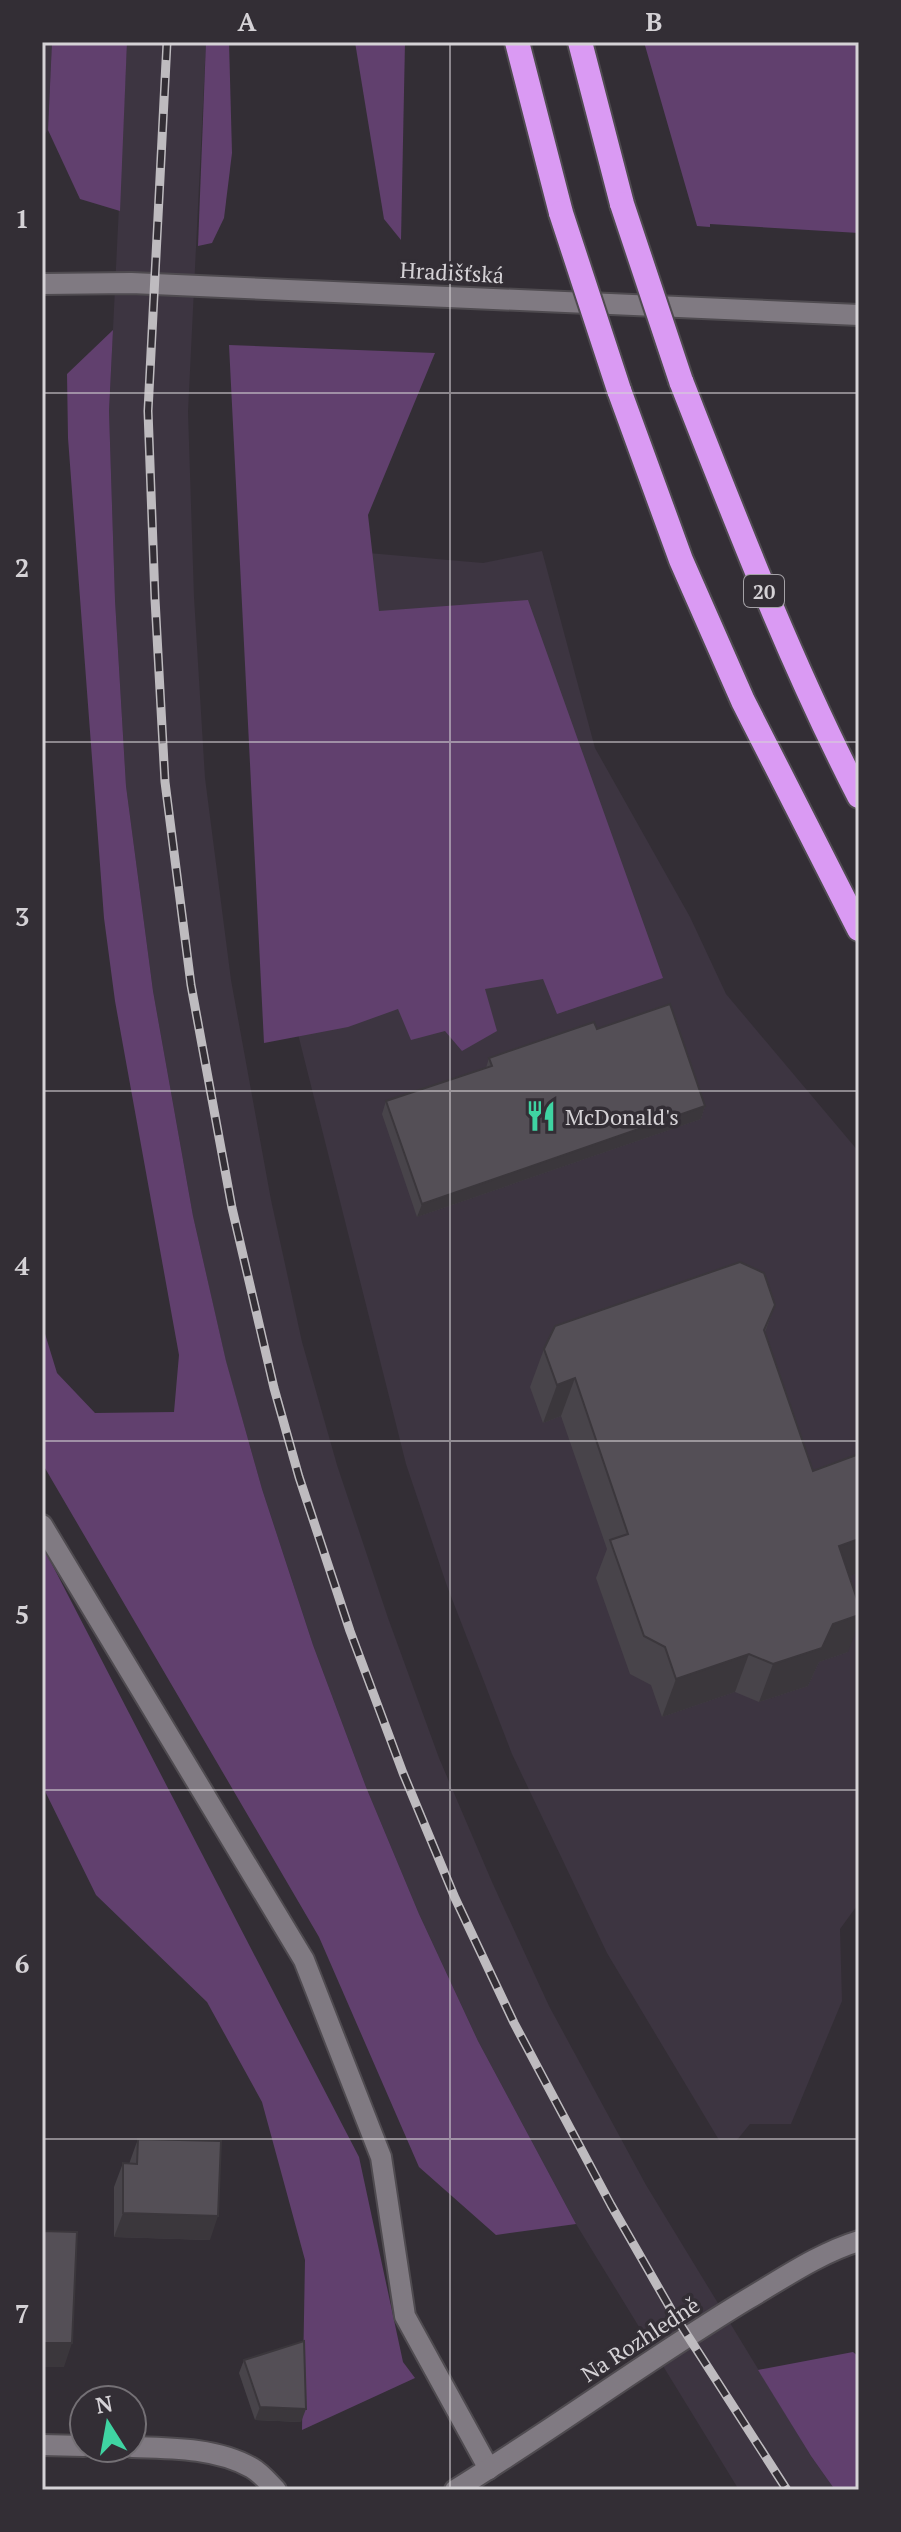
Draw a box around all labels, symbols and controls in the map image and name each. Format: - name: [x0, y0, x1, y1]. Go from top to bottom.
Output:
- text: A: [238, 4, 257, 38]
- text: B: [646, 4, 662, 38]
- text: 1: [15, 201, 29, 235]
- street label: Hradišťská: [399, 255, 505, 289]
- text: 2: [15, 550, 29, 584]
- road number: 20: [744, 575, 784, 607]
- text: 3: [15, 899, 29, 933]
- restaurant icon: McDonald's: [524, 1099, 558, 1133]
- place label: McDonald's: [565, 1102, 679, 1131]
- text: 4: [15, 1248, 30, 1282]
- text: 5: [15, 1597, 29, 1631]
- text: 6: [15, 1946, 29, 1980]
- street label: Na Rozhledně: [575, 2290, 705, 2388]
- text: 7: [15, 2296, 29, 2330]
- north arrow: [68, 2384, 148, 2464]
- text: N: [93, 2388, 115, 2420]

